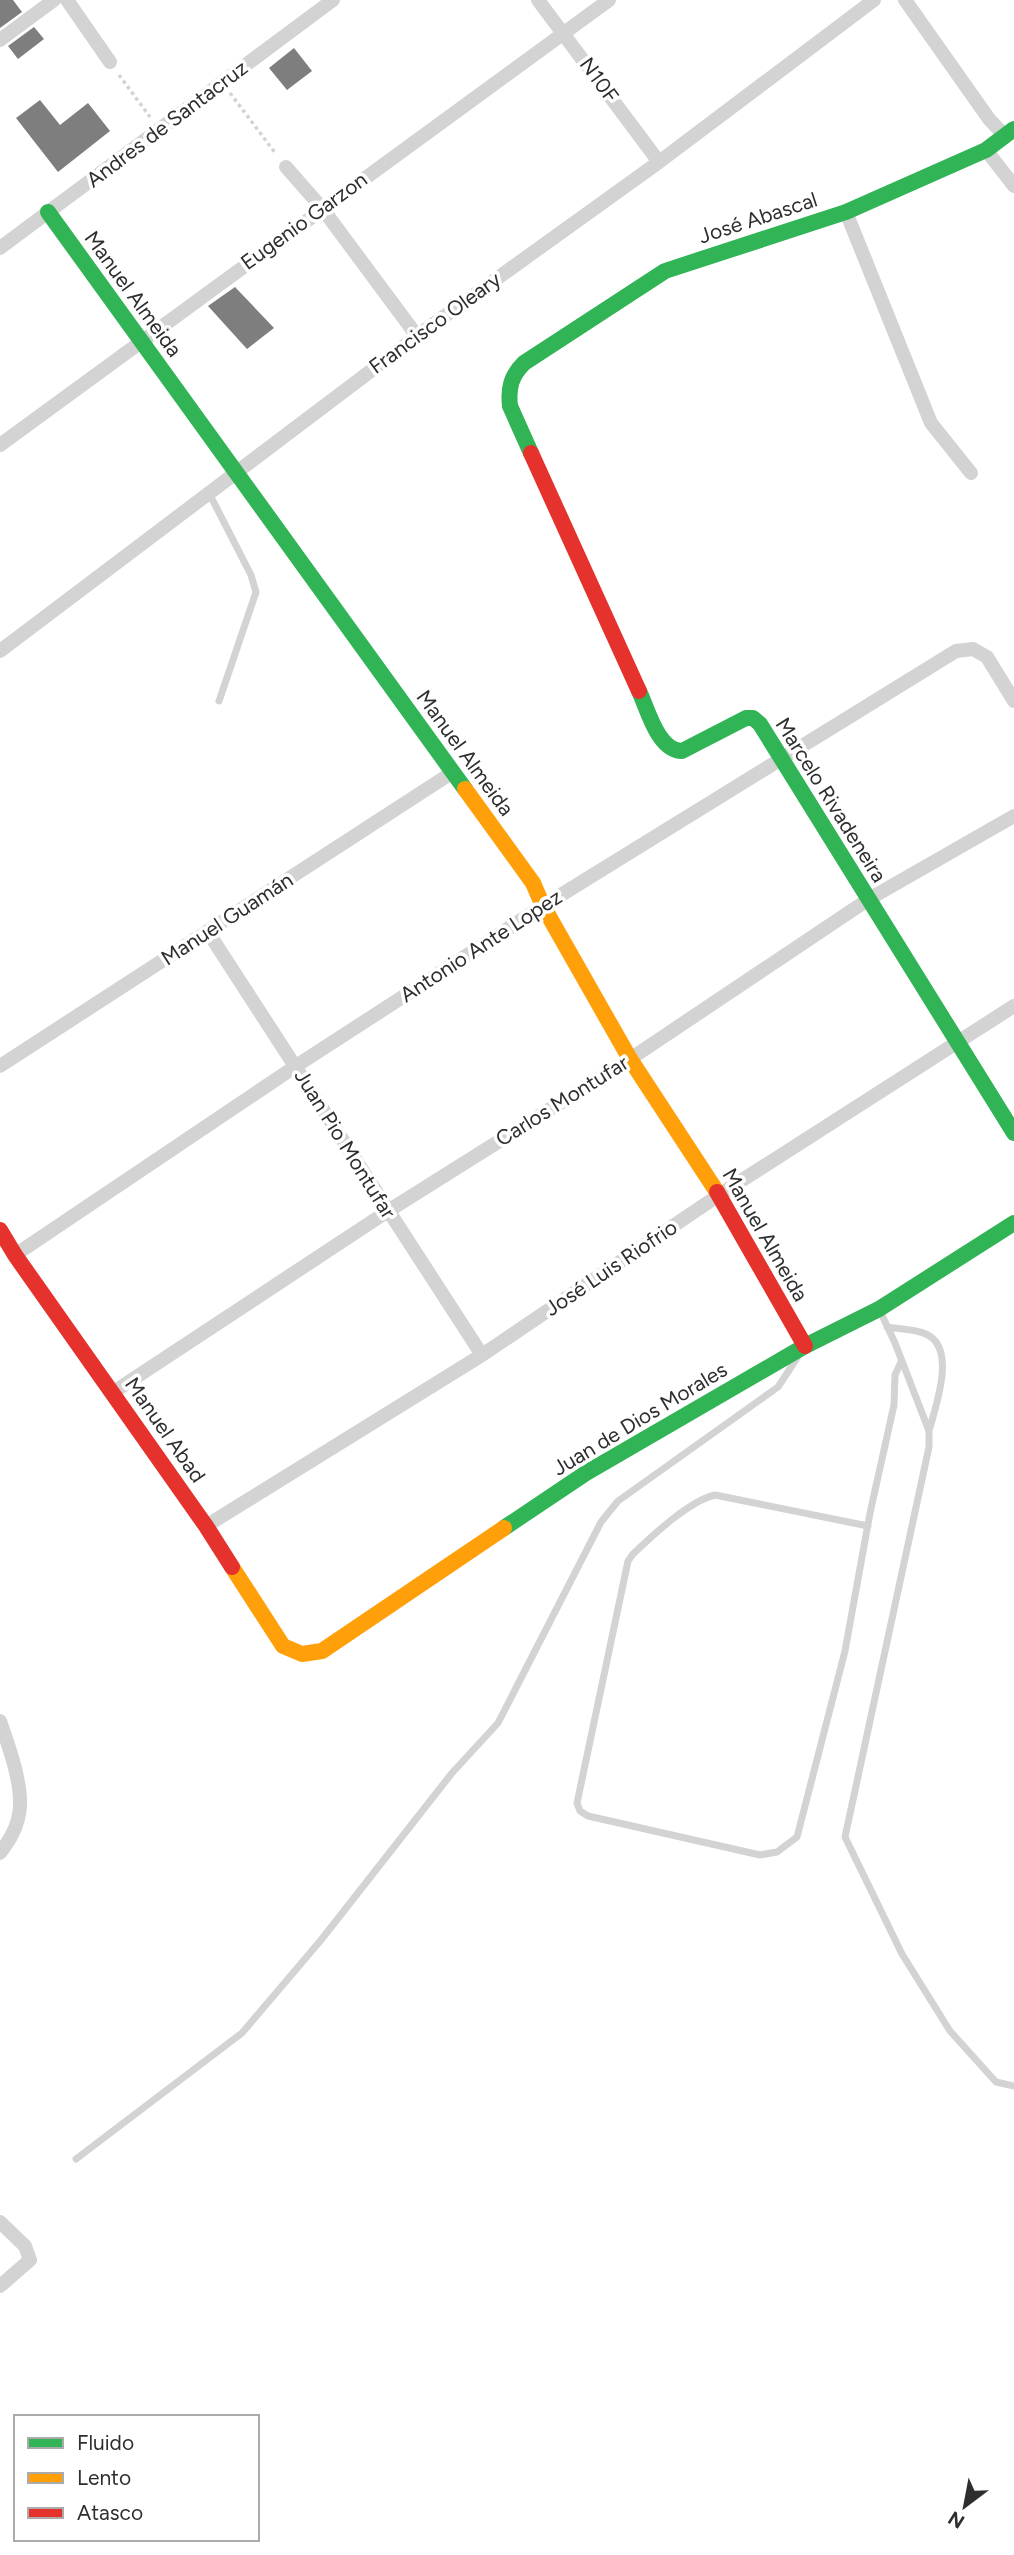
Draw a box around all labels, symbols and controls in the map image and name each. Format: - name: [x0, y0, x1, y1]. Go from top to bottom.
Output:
- street label: N10F: [575, 52, 624, 107]
- street label: Andres de Santacruz: [81, 55, 252, 192]
- street label: Eugenio Garzon: [236, 166, 372, 275]
- street label: José Abascal: [695, 187, 820, 248]
- street label: Manuel Almeida: [79, 226, 187, 361]
- street label: Francisco Oleary: [364, 266, 505, 379]
- street label: Manuel Almeida: [411, 685, 519, 820]
- street label: Marcelo Rivadeneira: [771, 713, 892, 887]
- street label: Manuel Guamán: [156, 867, 297, 970]
- street label: Antonio Ante Lopez: [395, 884, 566, 1007]
- street label: Carlos Montufar: [491, 1050, 633, 1151]
- street label: Juan Pio Montufar: [289, 1064, 401, 1223]
- street label: Manuel Almeida: [717, 1164, 814, 1306]
- street label: José Luis Riofrio: [540, 1214, 682, 1321]
- street label: Juan de Dios Morales: [548, 1357, 732, 1481]
- street label: Manuel Abad: [120, 1372, 211, 1487]
- legend: [14, 2415, 259, 2541]
- text: Fluido: [77, 2430, 134, 2455]
- text: Lento: [77, 2465, 131, 2490]
- north arrow: [930, 2471, 1000, 2541]
- text: Atasco: [77, 2500, 143, 2525]
- text: N: [944, 2506, 969, 2534]

